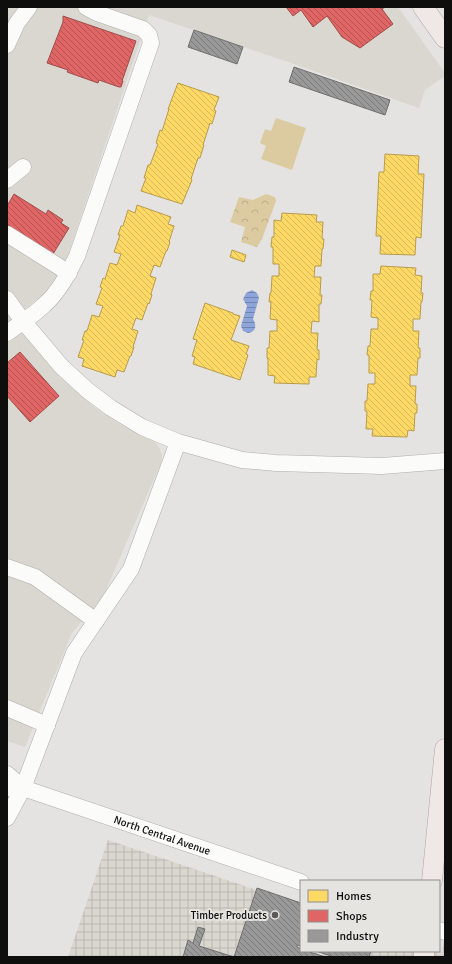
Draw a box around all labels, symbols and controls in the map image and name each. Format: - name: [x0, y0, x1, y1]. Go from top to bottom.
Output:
- street label: North Central Avenue: [112, 813, 212, 858]
- legend: [300, 880, 440, 952]
- text: Homes: [336, 889, 371, 904]
- place label: Timber Products: [191, 909, 267, 922]
- text: Shops: [336, 909, 367, 924]
- marker: Timber Products: [270, 910, 280, 920]
- text: Industry: [336, 929, 379, 944]

